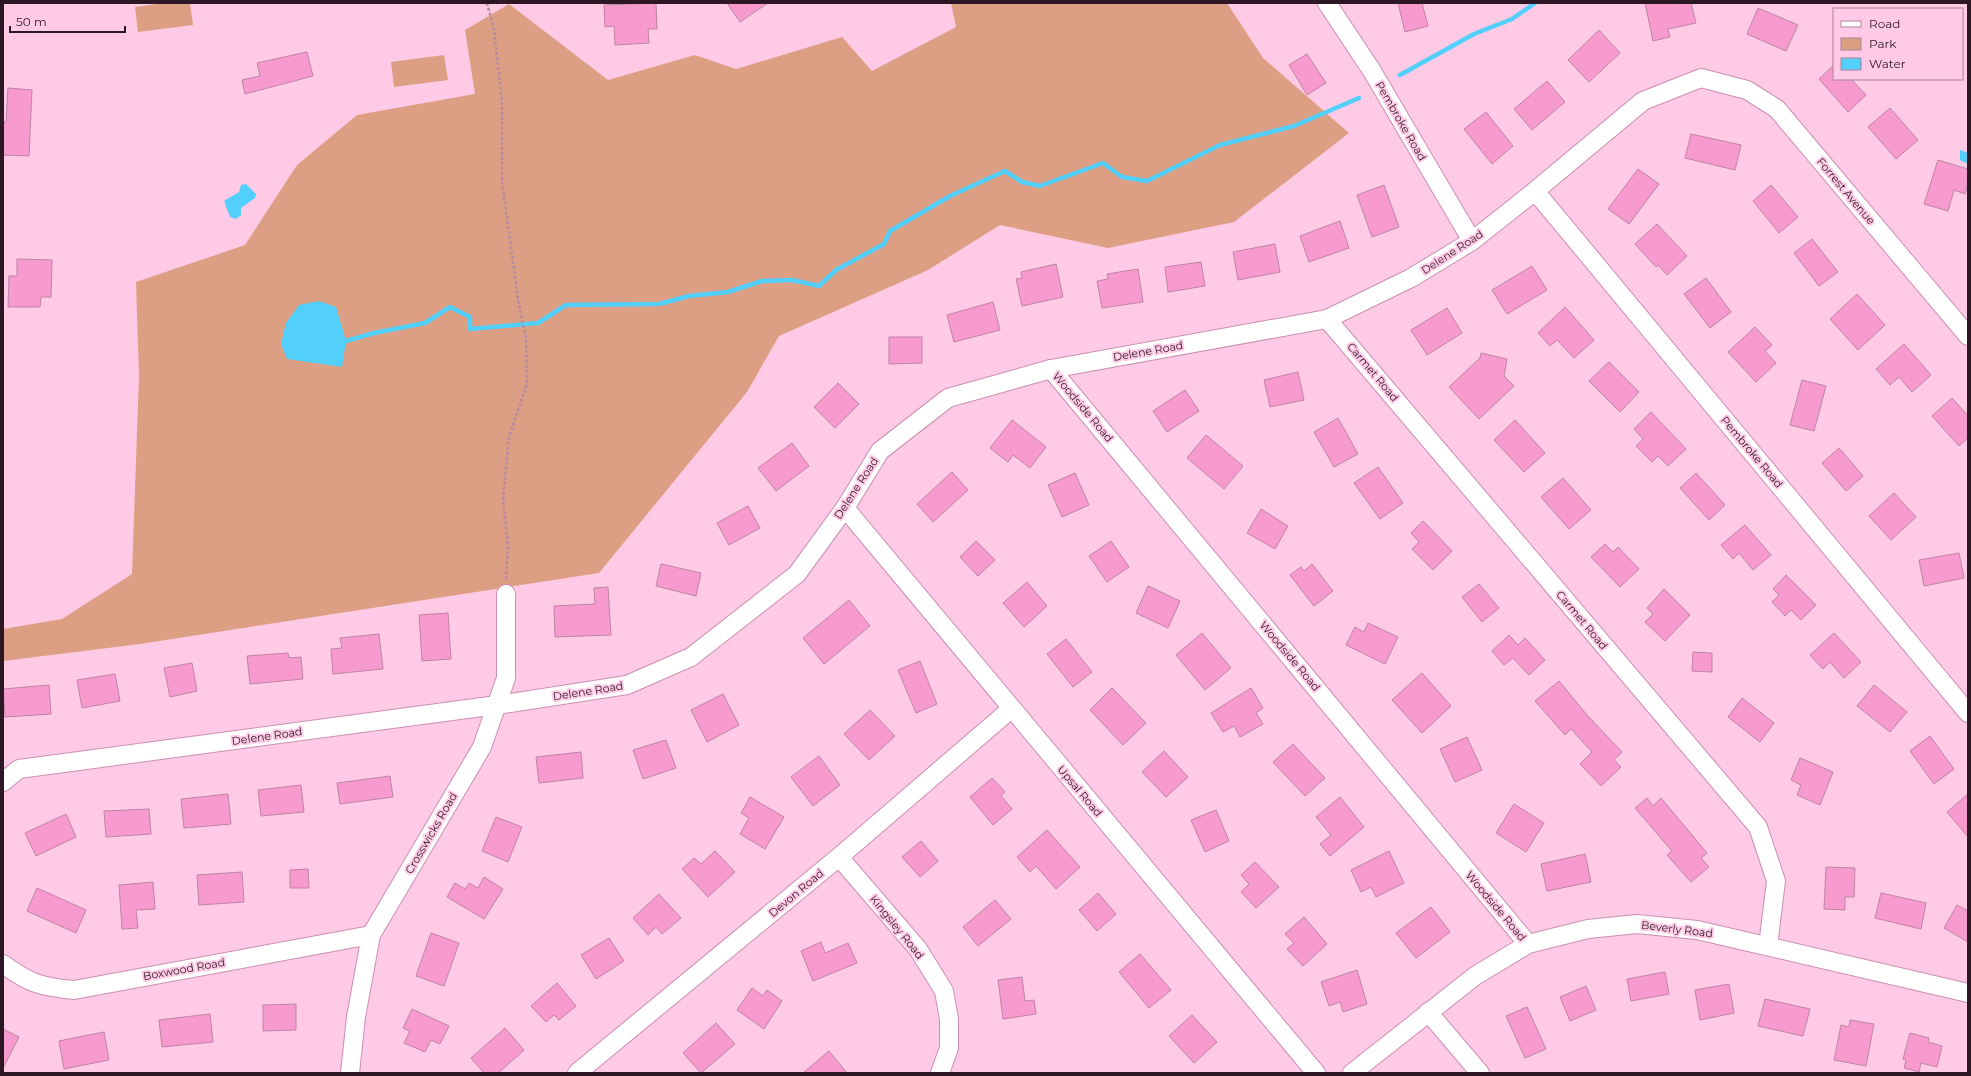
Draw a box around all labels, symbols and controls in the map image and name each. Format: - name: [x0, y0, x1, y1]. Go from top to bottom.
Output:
- scale bar: [10, 8, 125, 34]
- legend: [1833, 8, 1963, 80]
- text: 50 m: [16, 14, 47, 29]
- text: Road: [1869, 16, 1900, 31]
- text: Park: [1869, 36, 1897, 51]
- text: Water: [1869, 56, 1906, 71]
- street label: Pembroke Road: [1373, 79, 1429, 163]
- street label: Forrest Avenue: [1814, 155, 1878, 228]
- street label: Delene Road: [1418, 227, 1486, 277]
- street label: Delene Road: [1112, 338, 1184, 364]
- street label: Carmet Road: [1344, 340, 1402, 404]
- street label: Woodside Road: [1050, 369, 1116, 445]
- street label: Pembroke Road: [1718, 413, 1786, 491]
- street label: Delene Road: [831, 454, 881, 522]
- street label: Carmet Road: [1553, 588, 1611, 652]
- street label: Woodside Road: [1257, 618, 1323, 694]
- street label: Delene Road: [552, 679, 624, 703]
- street label: Delene Road: [231, 724, 303, 748]
- street label: Upsal Road: [1055, 763, 1105, 819]
- street label: Crosswicks Road: [402, 790, 460, 876]
- street label: Devon Road: [766, 866, 826, 920]
- street label: Woodside Road: [1463, 868, 1529, 944]
- street label: Kingsley Road: [867, 892, 927, 962]
- street label: Beverly Road: [1640, 918, 1714, 940]
- street label: Boxwood Road: [142, 955, 226, 983]

